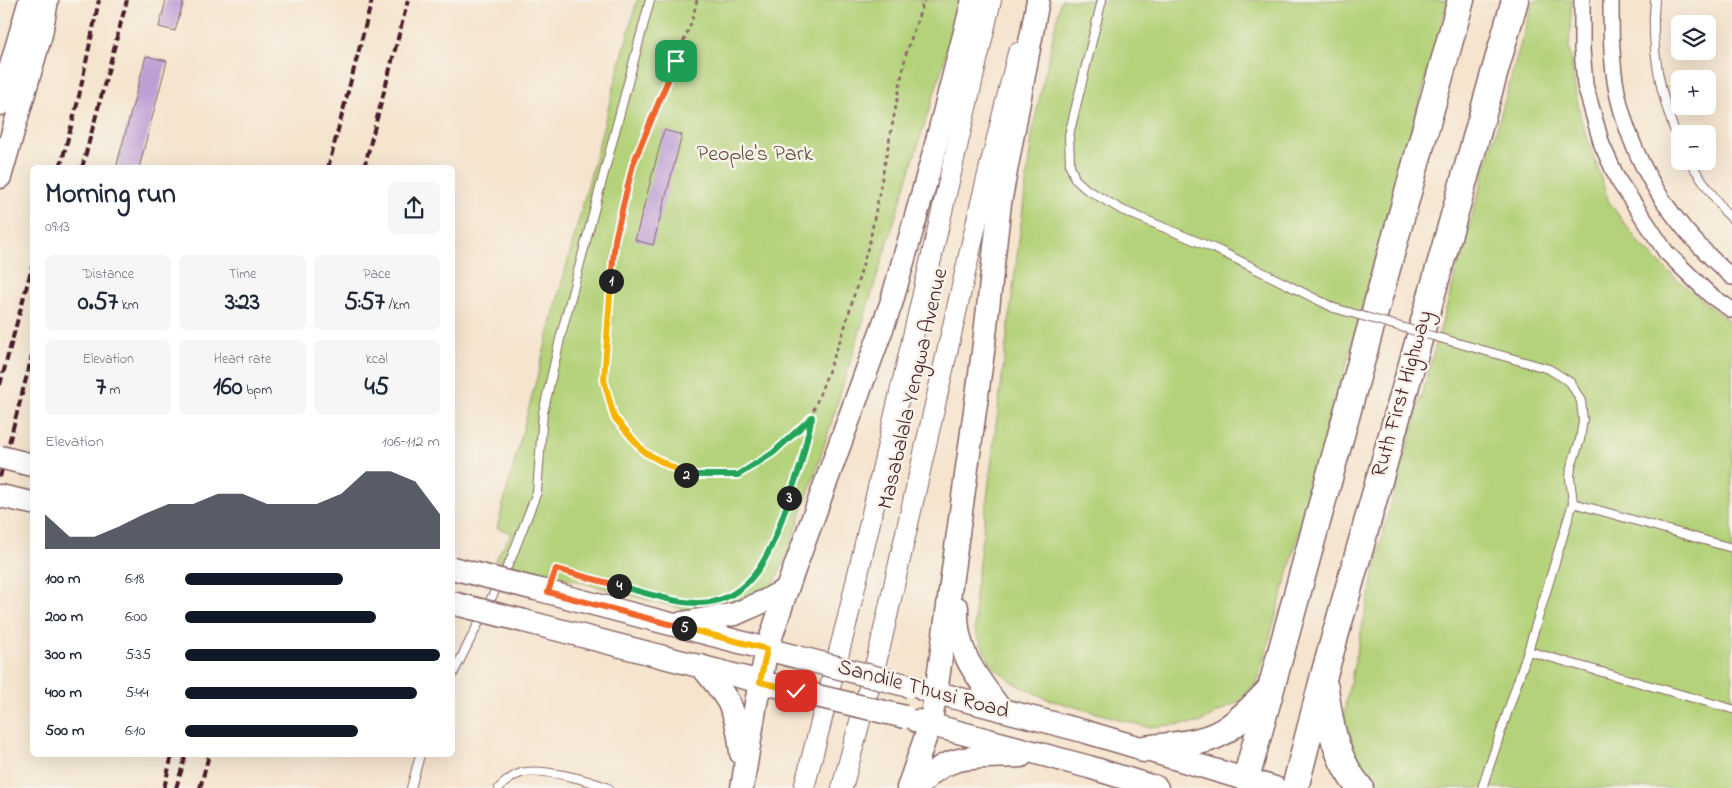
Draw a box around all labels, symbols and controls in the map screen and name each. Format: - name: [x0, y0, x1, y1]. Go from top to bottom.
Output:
- map controls: [1671, 15, 1716, 170]
- button: layers: [1671, 15, 1716, 60]
- pin: [655, 40, 697, 82]
- icon: arrive: [662, 47, 690, 75]
- button: +: [1671, 70, 1716, 115]
- button: −: [1671, 125, 1716, 170]
- park label: People's Park: [697, 139, 814, 171]
- text: Morning run: [45, 175, 176, 216]
- button: share: [388, 182, 440, 234]
- text: 09:13: [45, 215, 70, 239]
- text: Distance: [82, 264, 134, 285]
- text: Time: [229, 264, 256, 285]
- text: Pace: [363, 264, 390, 285]
- street label: Masabalala Yengwa Avenue: [871, 265, 958, 513]
- pin: 1: [598, 268, 624, 294]
- text: 1: [609, 271, 614, 292]
- text: 0.57: [78, 285, 118, 321]
- text: 3:23: [225, 285, 260, 321]
- text: 5:57: [344, 285, 385, 321]
- text: km: [118, 295, 139, 316]
- text: /km: [385, 295, 410, 316]
- street label: Ruth First Highway: [1364, 307, 1443, 481]
- text: Elevation: [82, 349, 134, 370]
- text: Heart rate: [214, 349, 271, 370]
- text: kcal: [366, 349, 388, 370]
- text: 7: [96, 370, 106, 406]
- text: 160: [213, 370, 243, 406]
- text: 45: [365, 370, 389, 406]
- text: m: [106, 380, 121, 401]
- text: bpm: [243, 380, 272, 401]
- text: Elevation: [45, 430, 104, 454]
- text: 106–112 m: [382, 430, 440, 454]
- pin: 2: [674, 462, 698, 488]
- text: 2: [683, 465, 690, 486]
- pin: 3: [776, 486, 802, 510]
- text: 3: [787, 488, 792, 509]
- text: 100 m: [45, 567, 80, 591]
- text: 6:18: [125, 567, 145, 591]
- pin: 4: [606, 574, 632, 598]
- text: 4: [617, 576, 622, 597]
- text: 200 m: [45, 605, 83, 629]
- text: 6:00: [125, 605, 147, 629]
- pin: 5: [672, 616, 696, 640]
- text: 5: [680, 618, 689, 639]
- text: 300 m: [45, 643, 82, 667]
- text: 5:35: [125, 643, 151, 667]
- street label: Sandile Thusi Road: [834, 652, 1012, 728]
- pin: [775, 670, 817, 712]
- icon: check: [782, 677, 810, 705]
- text: 400 m: [45, 681, 82, 705]
- text: 5:44: [125, 681, 149, 705]
- text: 500 m: [45, 719, 84, 743]
- text: 6:10: [125, 719, 145, 743]

